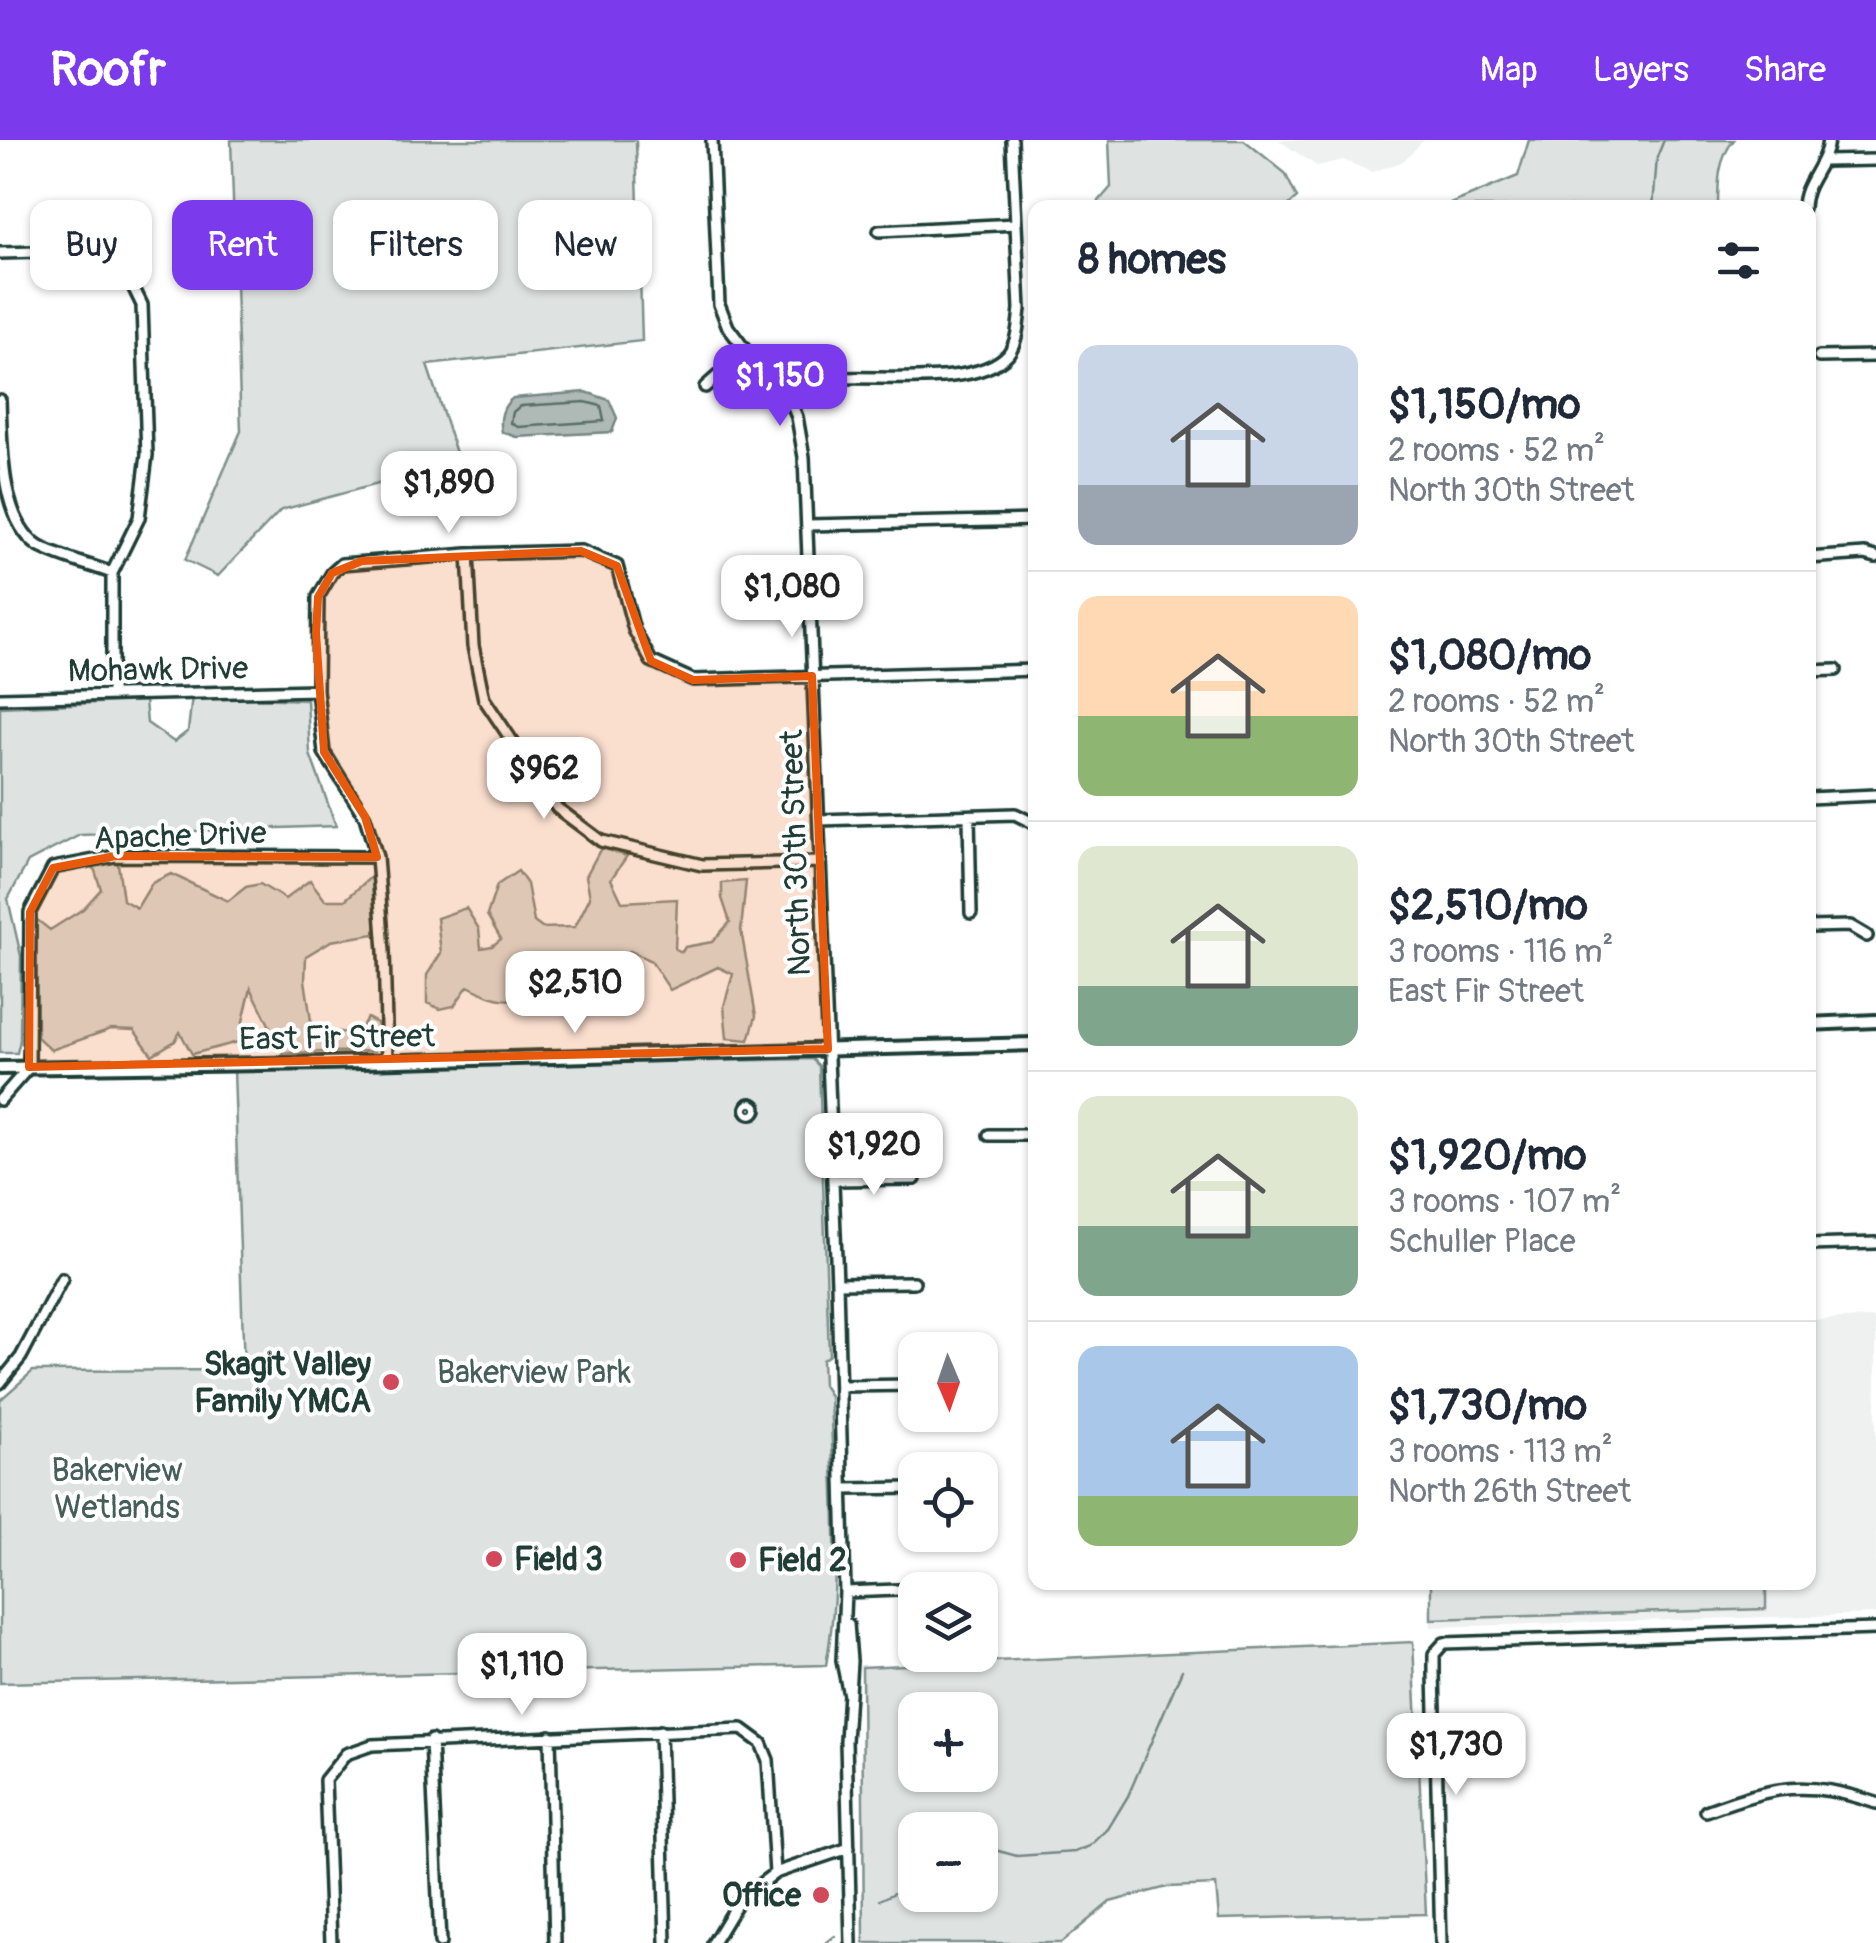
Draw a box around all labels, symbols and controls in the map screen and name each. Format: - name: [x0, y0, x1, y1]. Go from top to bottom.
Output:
- text: Roofr: [50, 40, 166, 100]
- text: Map: [1480, 48, 1538, 92]
- text: Layers: [1593, 48, 1689, 92]
- text: Share: [1744, 48, 1826, 92]
- chip: Buy: [30, 200, 152, 290]
- chip: Rent: [172, 200, 313, 290]
- chip: Filters: [333, 200, 498, 290]
- chip: New: [518, 200, 652, 290]
- icon: filters: [1711, 233, 1766, 288]
- text: 8 homes: [1078, 234, 1226, 286]
- pin: $1,150: [699, 344, 861, 429]
- text: $1,150: [735, 356, 825, 396]
- text: $1,150/mo: [1388, 379, 1581, 431]
- icon: home: [1158, 385, 1278, 505]
- text: 2 rooms · 52 m²: [1388, 431, 1605, 471]
- pin: $1,890: [368, 451, 530, 536]
- text: $1,890: [403, 463, 495, 503]
- text: North 30th Street: [1388, 471, 1634, 511]
- pin: $1,080: [711, 555, 873, 640]
- text: $1,080: [743, 567, 841, 607]
- text: $1,080/mo: [1388, 630, 1591, 682]
- icon: home: [1158, 636, 1278, 756]
- street label: Mohawk Drive: [68, 648, 249, 692]
- text: 2 rooms · 52 m²: [1388, 682, 1605, 722]
- text: North 30th Street: [1388, 722, 1634, 762]
- street label: North 30th Street: [772, 729, 820, 977]
- pin: $962: [485, 737, 603, 822]
- text: $962: [509, 749, 579, 789]
- street label: Apache Drive: [93, 813, 267, 859]
- text: $2,510/mo: [1388, 880, 1588, 932]
- icon: home: [1158, 886, 1278, 1006]
- text: 3 rooms · 116 m²: [1388, 932, 1613, 972]
- pin: $2,510: [494, 951, 656, 1036]
- text: $2,510: [527, 963, 623, 1003]
- text: East Fir Street: [1388, 972, 1584, 1012]
- street label: East Fir Street: [239, 1016, 435, 1060]
- pin: $1,920: [793, 1113, 955, 1198]
- text: $1,920: [827, 1125, 921, 1165]
- text: $1,920/mo: [1388, 1130, 1587, 1182]
- icon: home: [1158, 1136, 1278, 1256]
- text: 3 rooms · 107 m²: [1388, 1182, 1621, 1222]
- text: Schuller Place: [1388, 1222, 1576, 1262]
- north arrow: [898, 1332, 998, 1432]
- map controls: [898, 1332, 998, 1912]
- place label: Skagit Valley Family YMCA: [194, 1345, 371, 1422]
- park label: Bakerview Park: [437, 1353, 631, 1393]
- marker: Skagit Valley Family YMCA: [380, 1371, 402, 1393]
- text: $1,730/mo: [1388, 1380, 1587, 1432]
- icon: home: [1158, 1386, 1278, 1506]
- text: 3 rooms · 113 m²: [1388, 1432, 1613, 1472]
- park label: Bakerview Wetlands: [51, 1451, 183, 1528]
- button: locate: [898, 1452, 998, 1552]
- text: North 26th Street: [1388, 1472, 1631, 1512]
- place label: Field 3: [514, 1540, 603, 1580]
- place label: Field 2: [758, 1541, 847, 1581]
- marker: Field 3: [483, 1548, 505, 1570]
- marker: Field 2: [727, 1549, 749, 1571]
- button: layers: [898, 1572, 998, 1672]
- pin: $1,110: [441, 1633, 603, 1718]
- text: $1,110: [480, 1645, 564, 1685]
- button: +: [898, 1692, 998, 1792]
- pin: $1,730: [1375, 1713, 1537, 1798]
- text: $1,730: [1409, 1725, 1503, 1765]
- button: −: [898, 1812, 998, 1912]
- place label: Office: [722, 1876, 802, 1916]
- marker: Office: [810, 1884, 832, 1906]

